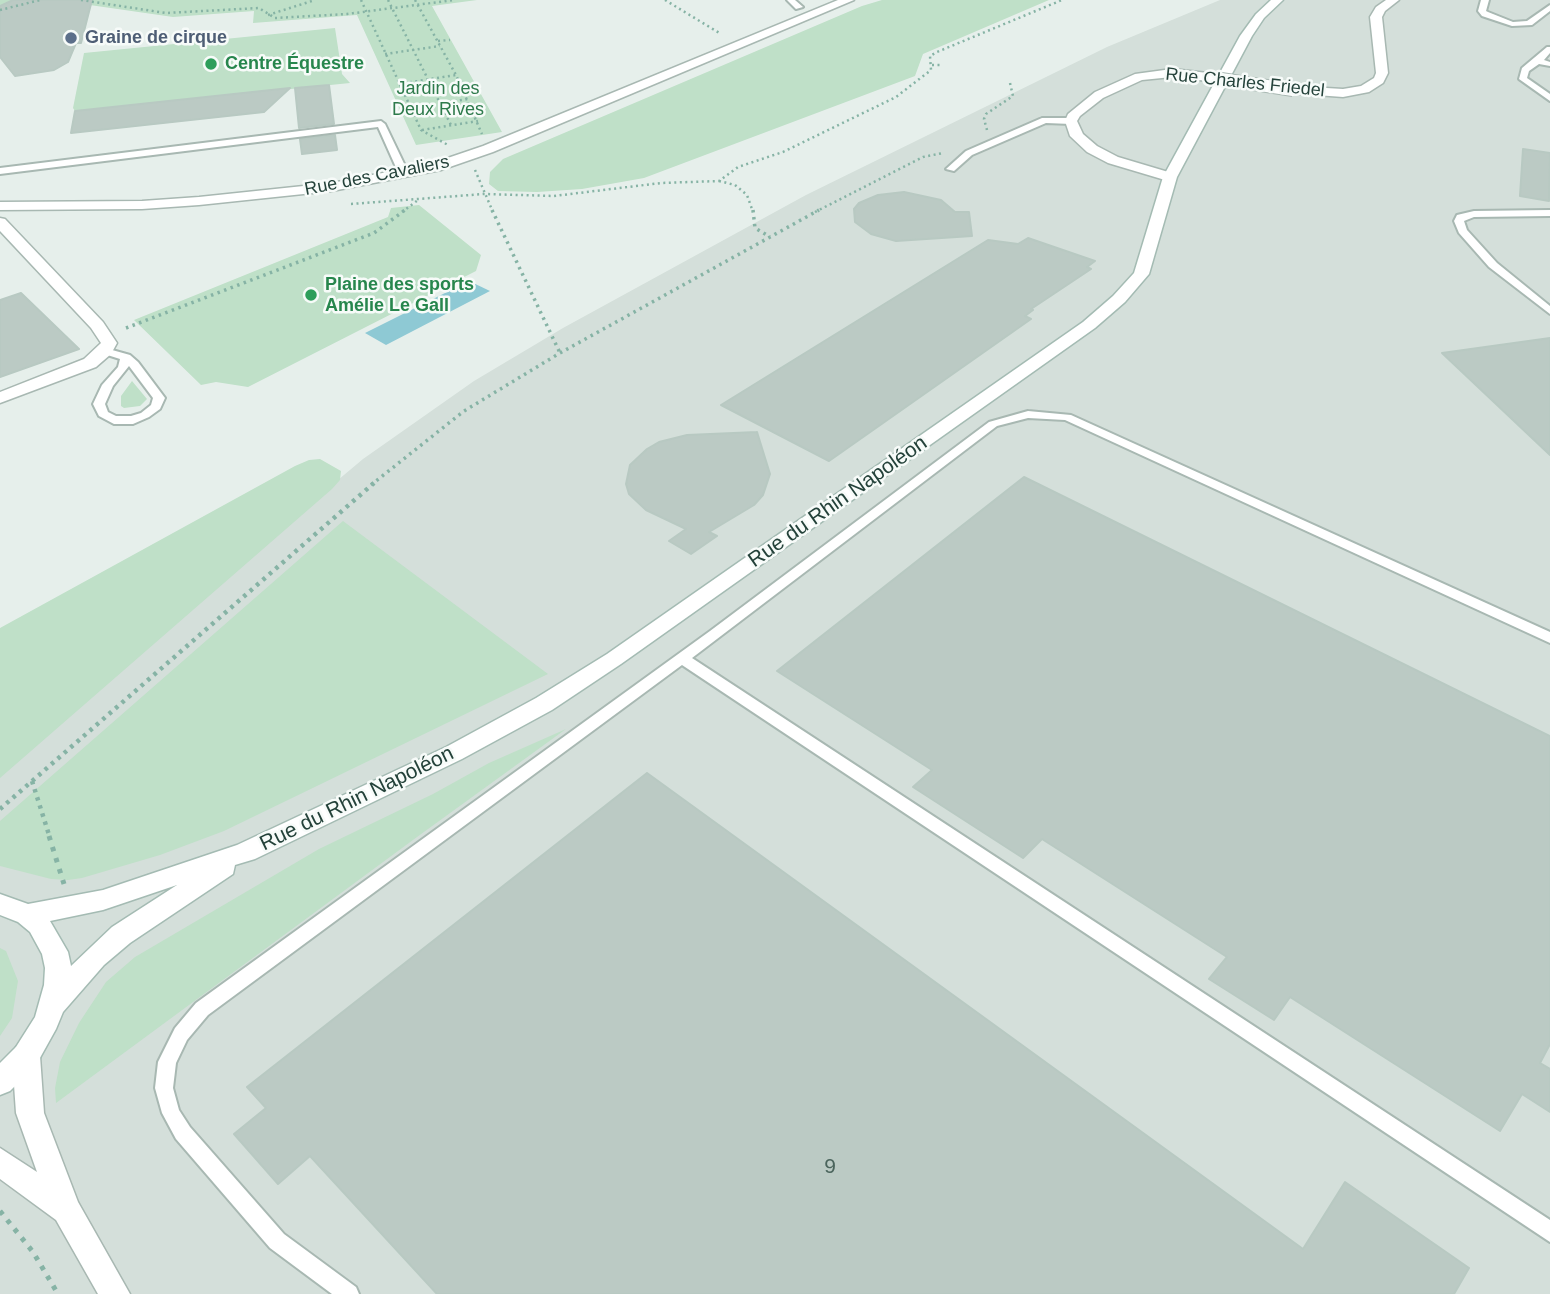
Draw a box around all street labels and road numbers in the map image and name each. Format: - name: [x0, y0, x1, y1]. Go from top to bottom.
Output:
- street label: Rue Charles Friedel: [1164, 64, 1326, 102]
- street label: Rue des Cavaliers: [303, 151, 451, 201]
- street label: Rue du Rhin Napoléon: [744, 431, 932, 573]
- street label: Rue du Rhin Napoléon: [256, 741, 458, 857]

